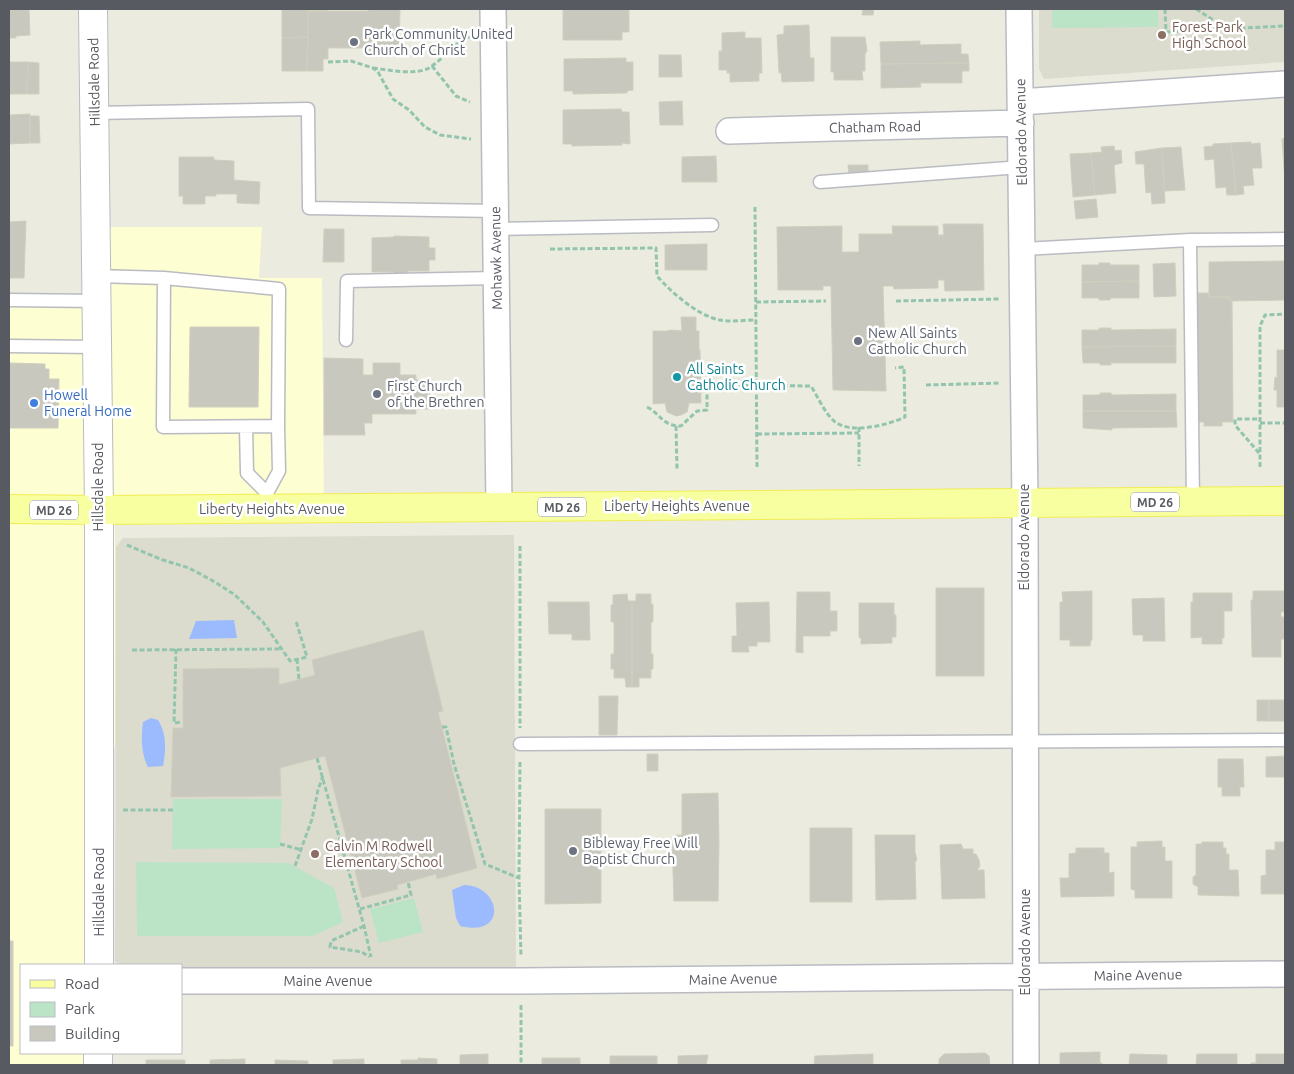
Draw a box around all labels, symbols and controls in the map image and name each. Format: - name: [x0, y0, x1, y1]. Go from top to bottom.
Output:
- place label: Forest Park High School: [1172, 19, 1247, 51]
- place label: Park Community United Church of Christ: [364, 26, 513, 58]
- marker: Forest Park High School: [1156, 29, 1168, 41]
- marker: Park Community United Church of Christ: [348, 36, 360, 48]
- street label: Hillsdale Road: [85, 37, 103, 127]
- street label: Eldorado Avenue: [1012, 78, 1030, 186]
- street label: Chatham Road: [829, 118, 921, 136]
- street label: Mohawk Avenue: [487, 206, 505, 310]
- place label: New All Saints Catholic Church: [868, 325, 967, 357]
- marker: New All Saints Catholic Church: [852, 335, 864, 347]
- place label: All Saints Catholic Church: [687, 361, 786, 393]
- marker: All Saints Catholic Church: [671, 371, 683, 383]
- place label: First Church of the Brethren: [387, 378, 485, 410]
- place label: Howell Funeral Home: [44, 387, 132, 419]
- marker: First Church of the Brethren: [371, 388, 383, 400]
- marker: Howell Funeral Home: [28, 397, 40, 409]
- street label: Hillsdale Road: [90, 443, 106, 531]
- street label: Eldorado Avenue: [1016, 483, 1032, 591]
- road number: MD 26: [1131, 492, 1179, 512]
- road number: MD 26: [538, 498, 586, 516]
- street label: Liberty Heights Avenue: [604, 498, 750, 514]
- road number: MD 26: [30, 500, 78, 520]
- street label: Liberty Heights Avenue: [199, 501, 345, 517]
- place label: Bibleway Free Will Baptist Church: [583, 835, 698, 867]
- place label: Calvin M Rodwell Elementary School: [325, 838, 443, 870]
- marker: Bibleway Free Will Baptist Church: [567, 845, 579, 857]
- street label: Hillsdale Road: [91, 848, 107, 936]
- marker: Calvin M Rodwell Elementary School: [309, 848, 321, 860]
- street label: Eldorado Avenue: [1017, 888, 1033, 996]
- legend: [20, 964, 182, 1054]
- street label: Maine Avenue: [1093, 966, 1183, 984]
- street label: Maine Avenue: [688, 970, 778, 988]
- street label: Maine Avenue: [284, 973, 372, 989]
- text: Road: [65, 975, 100, 992]
- text: Park: [65, 1000, 95, 1017]
- text: Building: [65, 1025, 120, 1042]

